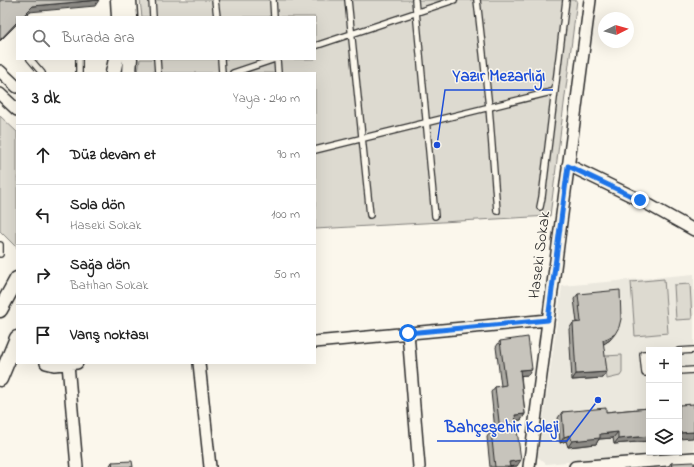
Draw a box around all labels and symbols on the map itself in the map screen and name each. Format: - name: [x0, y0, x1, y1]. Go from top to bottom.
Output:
- north arrow: [598, 12, 634, 48]
- callout: Yazır Mezarlığı: [445, 61, 553, 90]
- text: Yazır Mezarlığı: [452, 64, 545, 91]
- route end: [631, 191, 649, 209]
- street label: Haseki Sokak: [523, 209, 557, 300]
- route start: [399, 324, 417, 342]
- callout: Bahçeşehir Koleji: [437, 412, 567, 441]
- text: Bahçeşehir Koleji: [444, 415, 559, 440]

